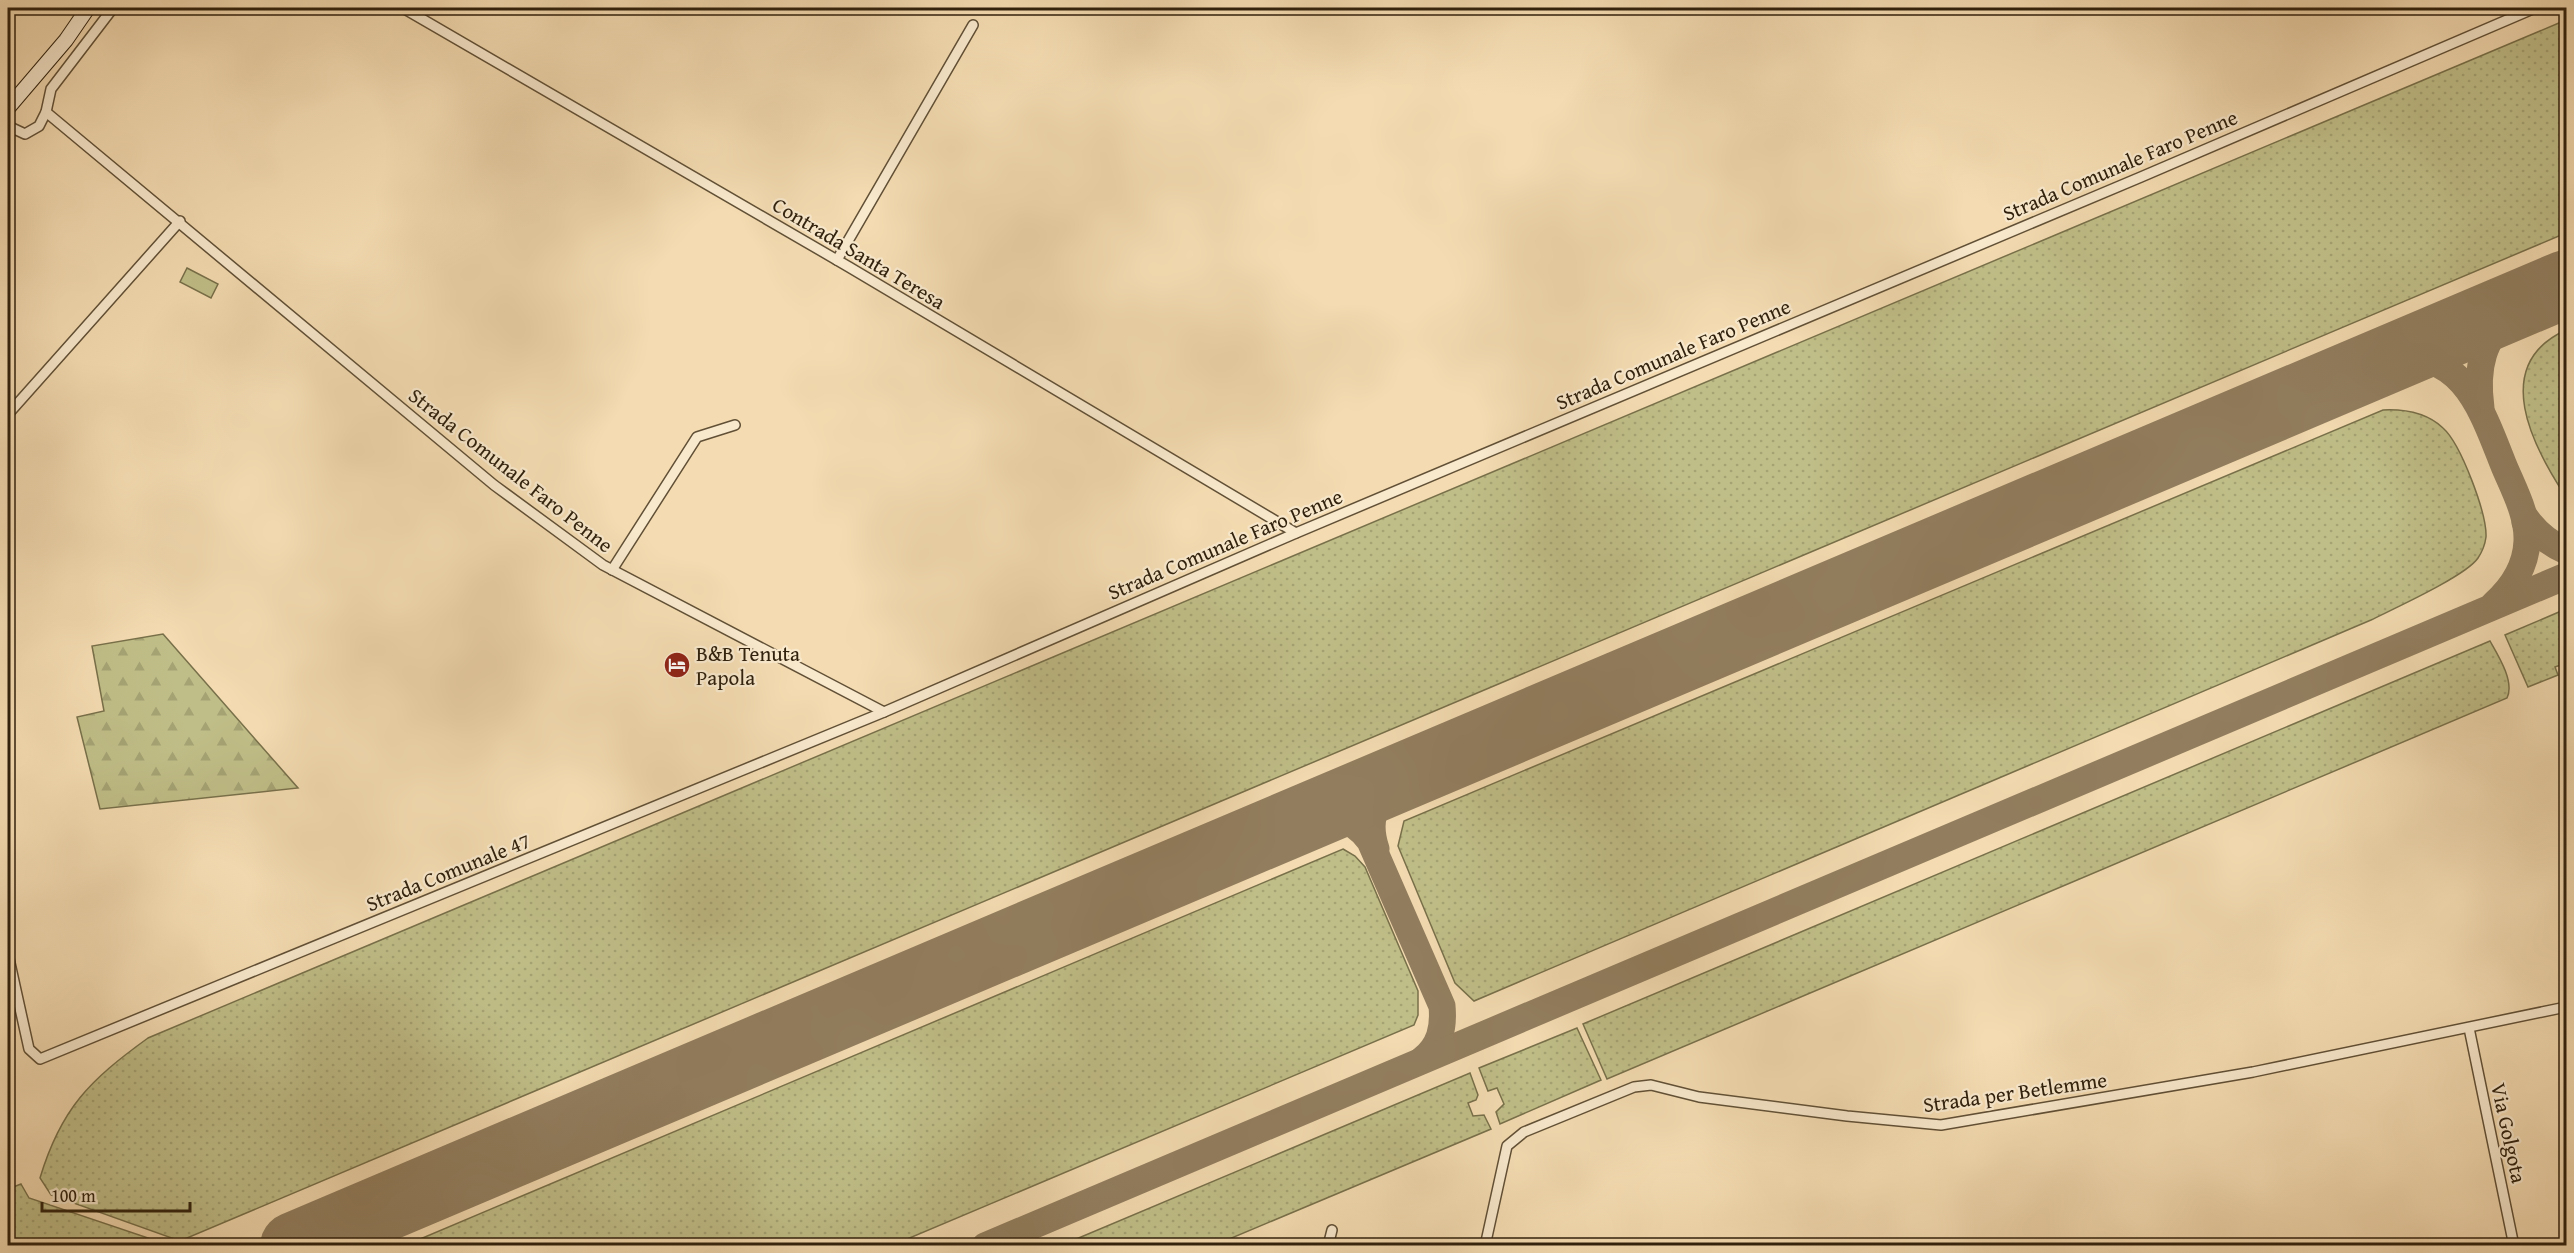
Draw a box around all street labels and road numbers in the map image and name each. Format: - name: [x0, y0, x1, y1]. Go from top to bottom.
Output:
- street label: Strada Comunale Faro Penne: [1998, 101, 2242, 229]
- street label: Contrada Santa Teresa: [767, 189, 951, 317]
- street label: Strada Comunale Faro Penne: [1551, 290, 1795, 418]
- street label: Strada Comunale Faro Penne: [402, 380, 620, 560]
- street label: Strada Comunale Faro Penne: [1103, 480, 1347, 608]
- street label: Strada Comunale 47: [361, 825, 535, 919]
- street label: Strada per Betlemme: [1921, 1064, 2109, 1120]
- street label: Via Golgota: [2483, 1080, 2535, 1186]

